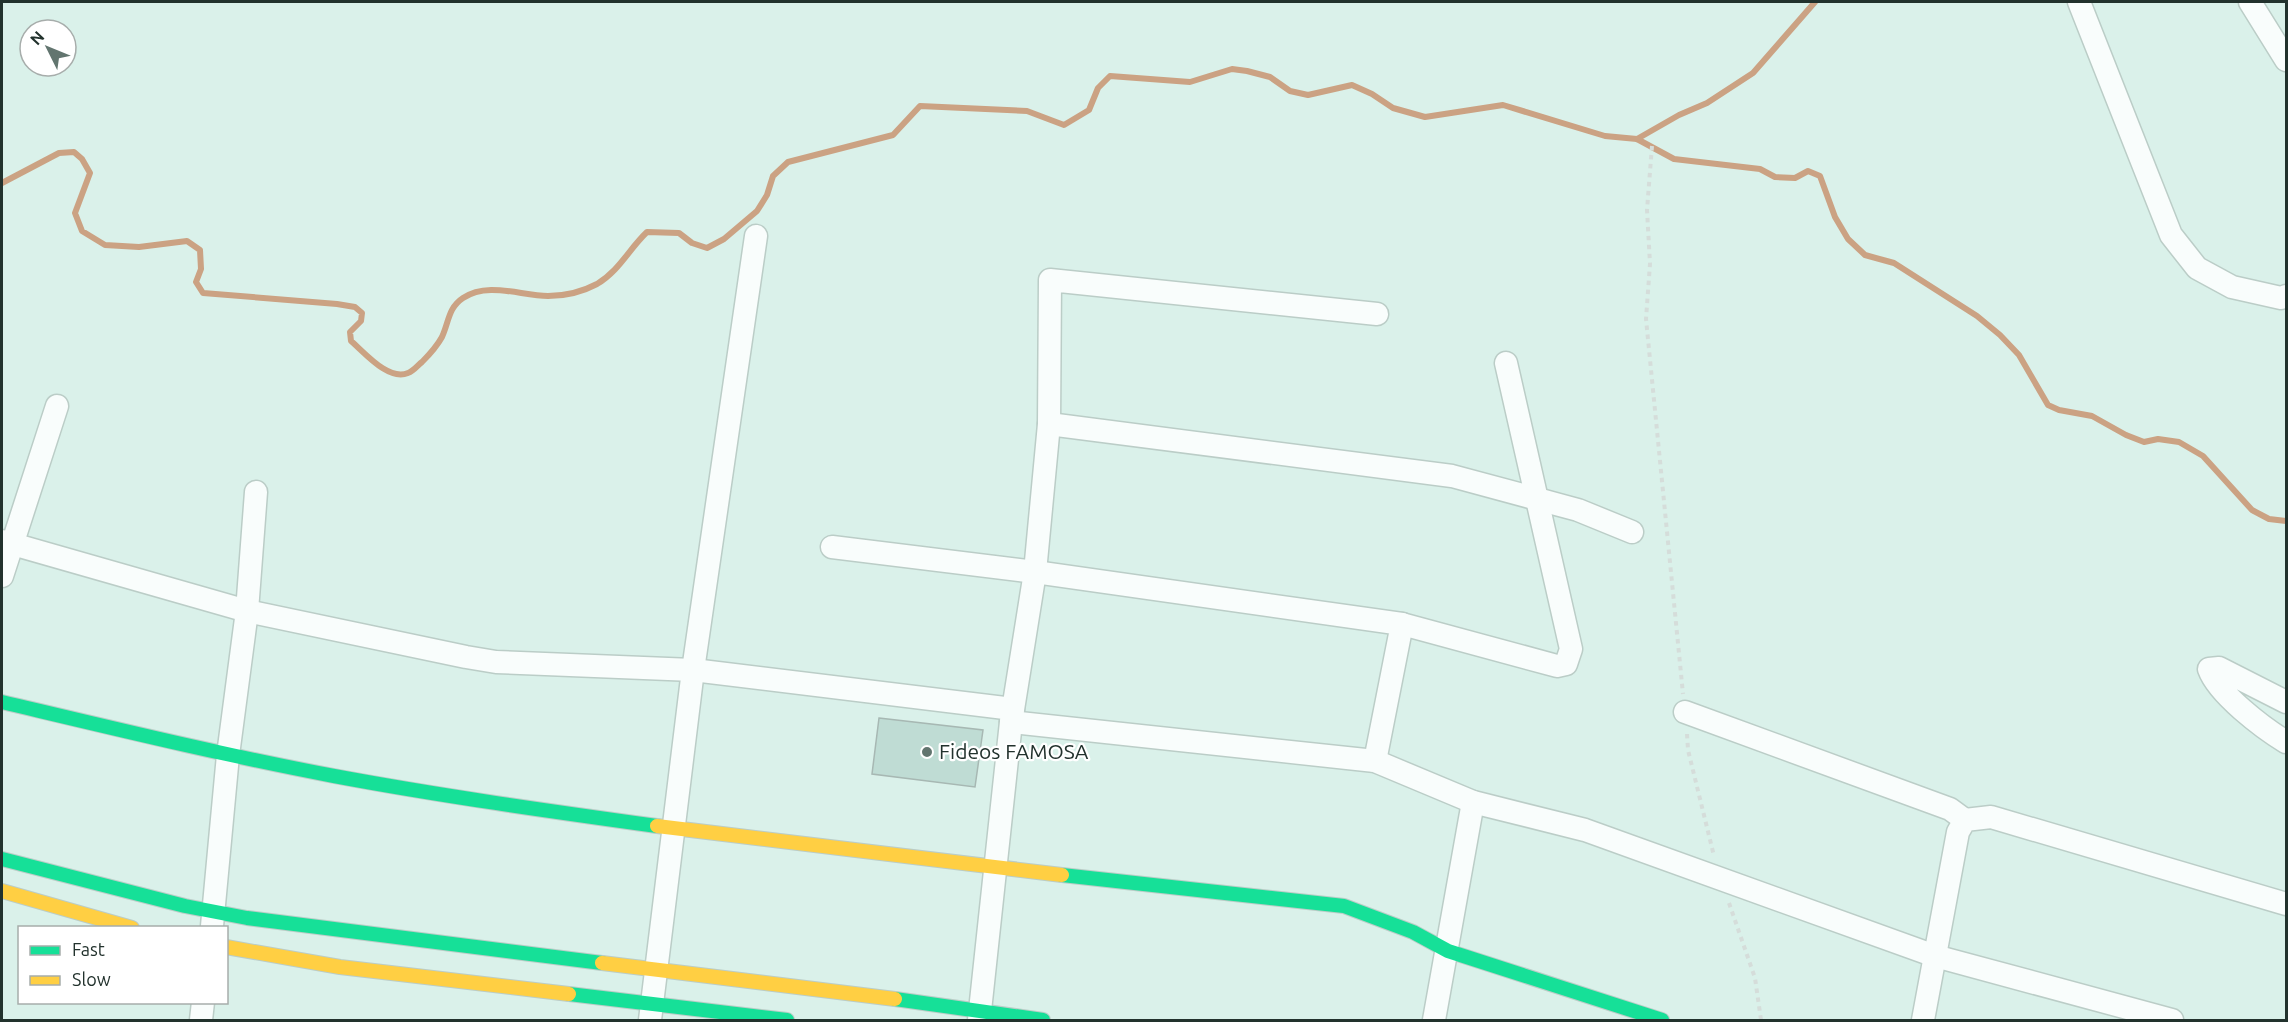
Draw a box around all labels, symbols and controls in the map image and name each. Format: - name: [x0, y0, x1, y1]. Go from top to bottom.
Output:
- north arrow: [18, 18, 78, 78]
- text: N: [26, 27, 48, 48]
- place label: Fideos FAMOSA: [939, 739, 1089, 763]
- marker: Fideos FAMOSA: [920, 745, 934, 759]
- legend: [18, 926, 228, 1004]
- text: Fast: [72, 939, 105, 959]
- text: Slow: [72, 969, 111, 989]

